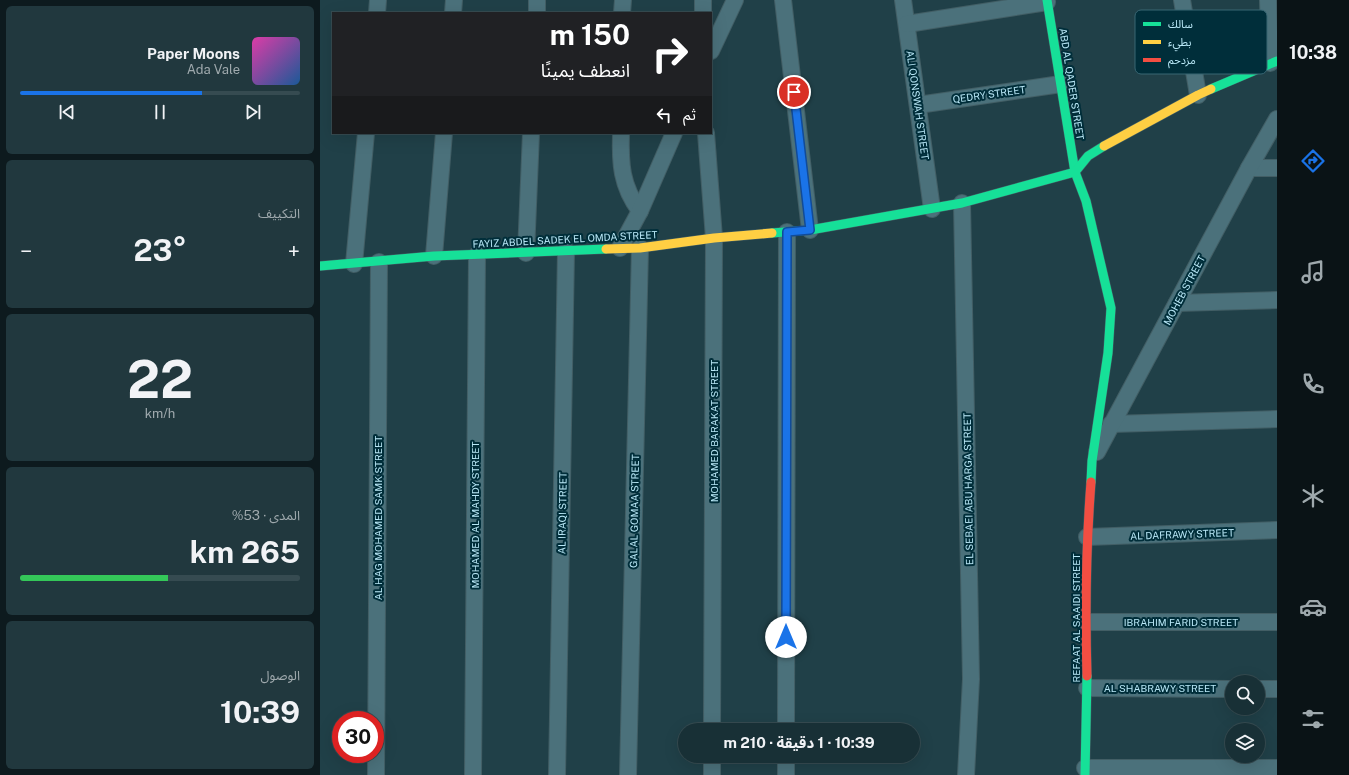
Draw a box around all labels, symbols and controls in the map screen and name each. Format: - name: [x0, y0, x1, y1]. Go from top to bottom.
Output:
- legend: [1135, 10, 1267, 74]
- text: 150 m: [550, 18, 630, 51]
- text: سالك: [1168, 18, 1193, 30]
- street label: ABD AL QADER STREET: [1057, 27, 1087, 141]
- icon: right: [644, 28, 696, 80]
- text: بطيء: [1168, 36, 1191, 52]
- text: 10:38: [1289, 42, 1337, 63]
- text: Paper Moons: [147, 45, 240, 62]
- street label: ALI QONSWAH STREET: [904, 50, 932, 161]
- text: مزدحم: [1168, 54, 1196, 69]
- text: انعطف يمينًا: [541, 60, 630, 81]
- text: Ada Vale: [187, 62, 240, 77]
- pin: [777, 75, 811, 109]
- icon: arrive: [783, 81, 805, 103]
- street label: QEDRY STREET: [952, 83, 1026, 105]
- icon: previous: [56, 101, 78, 123]
- icon: pause: [149, 101, 171, 123]
- icon: next: [242, 101, 264, 123]
- icon: left: [653, 104, 675, 126]
- text: ثم: [683, 106, 696, 123]
- icon: directions: [1299, 147, 1327, 175]
- text: التكييف: [258, 206, 300, 221]
- street label: FAYIZ ABDEL SADEK EL OMDA STREET: [472, 228, 658, 250]
- text: 23°: [133, 232, 187, 268]
- text: −: [20, 238, 32, 264]
- text: +: [288, 238, 300, 264]
- street label: MOHEB STREET: [1161, 253, 1207, 327]
- icon: music: [1299, 258, 1327, 286]
- text: 22: [127, 349, 193, 410]
- street label: MOHAMED BARAKAT STREET: [708, 360, 720, 502]
- icon: phone: [1299, 370, 1327, 398]
- text: km/h: [145, 406, 175, 421]
- street label: EL SEBAEI ABU HARGA STREET: [961, 413, 975, 565]
- street label: AL HAG MOHAMED SAMK STREET: [372, 436, 384, 600]
- street label: MOHAMED AL MAHDY STREET: [469, 441, 481, 589]
- street label: GALAL GOMAA STREET: [627, 454, 641, 568]
- street label: AL IRAQI STREET: [555, 472, 569, 554]
- icon: climate: [1299, 482, 1327, 510]
- text: المدى · 53%: [232, 508, 300, 523]
- street label: AL DAFRAWY STREET: [1130, 526, 1234, 542]
- text: 265 km: [190, 534, 300, 570]
- street label: REFAAT AL SAAIDI STREET: [1070, 553, 1082, 683]
- icon: car: [1299, 593, 1327, 621]
- position arrow: [765, 616, 807, 658]
- street label: IBRAHIM FARID STREET: [1124, 616, 1238, 628]
- text: الوصول: [260, 668, 300, 683]
- map controls: [1225, 675, 1265, 763]
- button: search: [1225, 675, 1265, 715]
- street label: AL SHABRAWY STREET: [1104, 682, 1216, 694]
- text: 10:39: [220, 694, 300, 730]
- icon: filters: [1299, 705, 1327, 733]
- speed limit sign: 30: [332, 711, 384, 763]
- button: layers: [1225, 723, 1265, 763]
- text: 10:39 · 1 دقيقة · 210 m: [723, 734, 875, 751]

